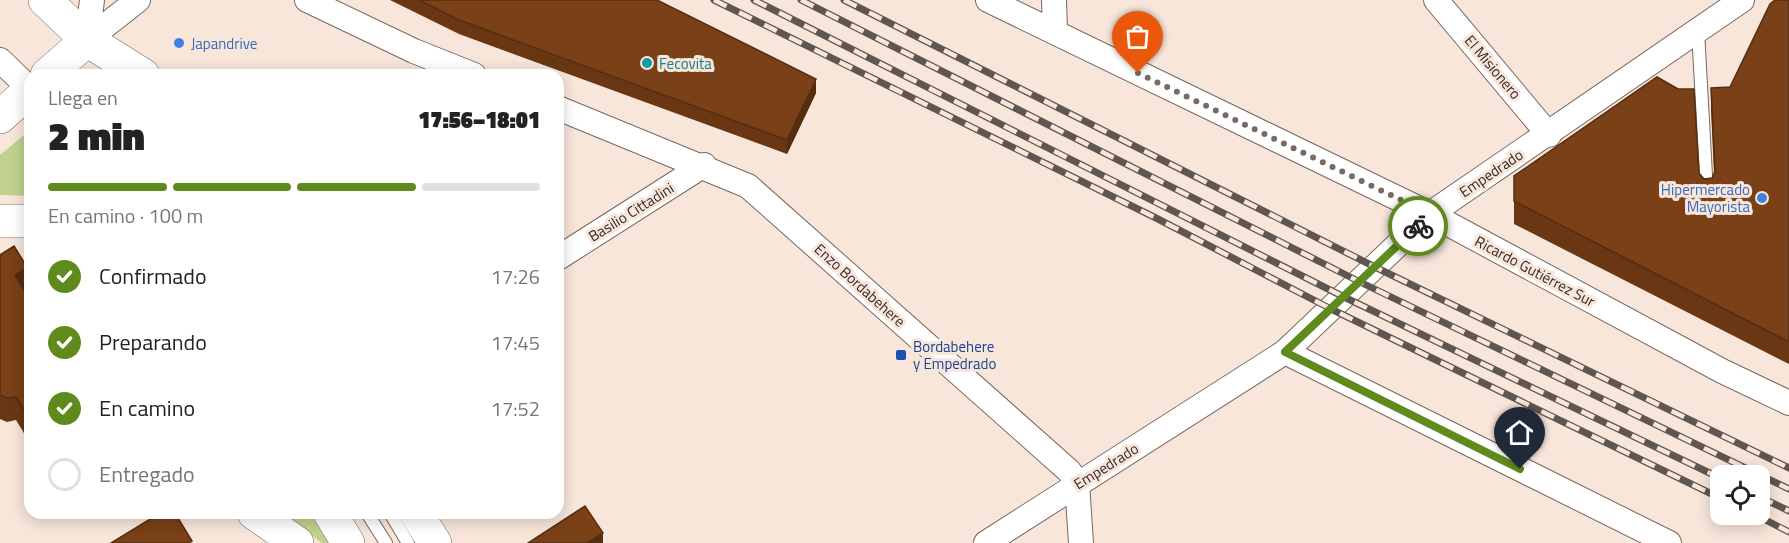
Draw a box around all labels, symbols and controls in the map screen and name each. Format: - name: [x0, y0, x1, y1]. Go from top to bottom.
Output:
- pin: [1112, 11, 1163, 73]
- icon: bag: [1121, 20, 1154, 53]
- street label: El Misionero: [1459, 30, 1527, 104]
- place label: Japandrive: [191, 32, 257, 55]
- marker: Japandrive: [172, 36, 186, 50]
- place label: Fecovita: [659, 52, 712, 75]
- marker: Fecovita: [640, 56, 654, 70]
- text: Llega en: [48, 82, 118, 113]
- text: 17:56–18:01: [418, 103, 540, 137]
- text: 2 min: [48, 106, 145, 165]
- street label: Empedrado: [1454, 143, 1528, 203]
- street label: Basilio Cittadini: [584, 177, 678, 247]
- place label: Hipermercado Mayorista: [1661, 178, 1750, 218]
- marker: Hipermercado Mayorista: [1755, 191, 1769, 205]
- courier: [1388, 196, 1448, 256]
- text: En camino · 100 m: [48, 200, 203, 231]
- icon: bike: [1402, 210, 1435, 243]
- street label: Ricardo Gutiérrez Sur: [1471, 230, 1599, 312]
- street label: Enzo Bordabehere: [809, 238, 911, 332]
- text: Confirmado: [99, 259, 207, 293]
- icon: check: [48, 260, 81, 293]
- text: 17:26: [491, 261, 540, 292]
- text: Preparando: [99, 325, 207, 359]
- icon: check: [48, 326, 81, 359]
- text: 17:45: [491, 327, 540, 358]
- place label: Bordabehere y Empedrado: [913, 335, 996, 375]
- marker: Bordabehere y Empedrado: [894, 348, 908, 362]
- text: En camino: [99, 391, 195, 425]
- icon: check: [48, 392, 81, 425]
- text: 17:52: [491, 393, 540, 424]
- pin: [1494, 407, 1545, 469]
- icon: home: [1503, 416, 1536, 449]
- street label: Empedrado: [1069, 437, 1143, 495]
- text: Entregado: [99, 457, 195, 491]
- map controls: [1710, 465, 1770, 525]
- button: locate: [1710, 465, 1770, 525]

